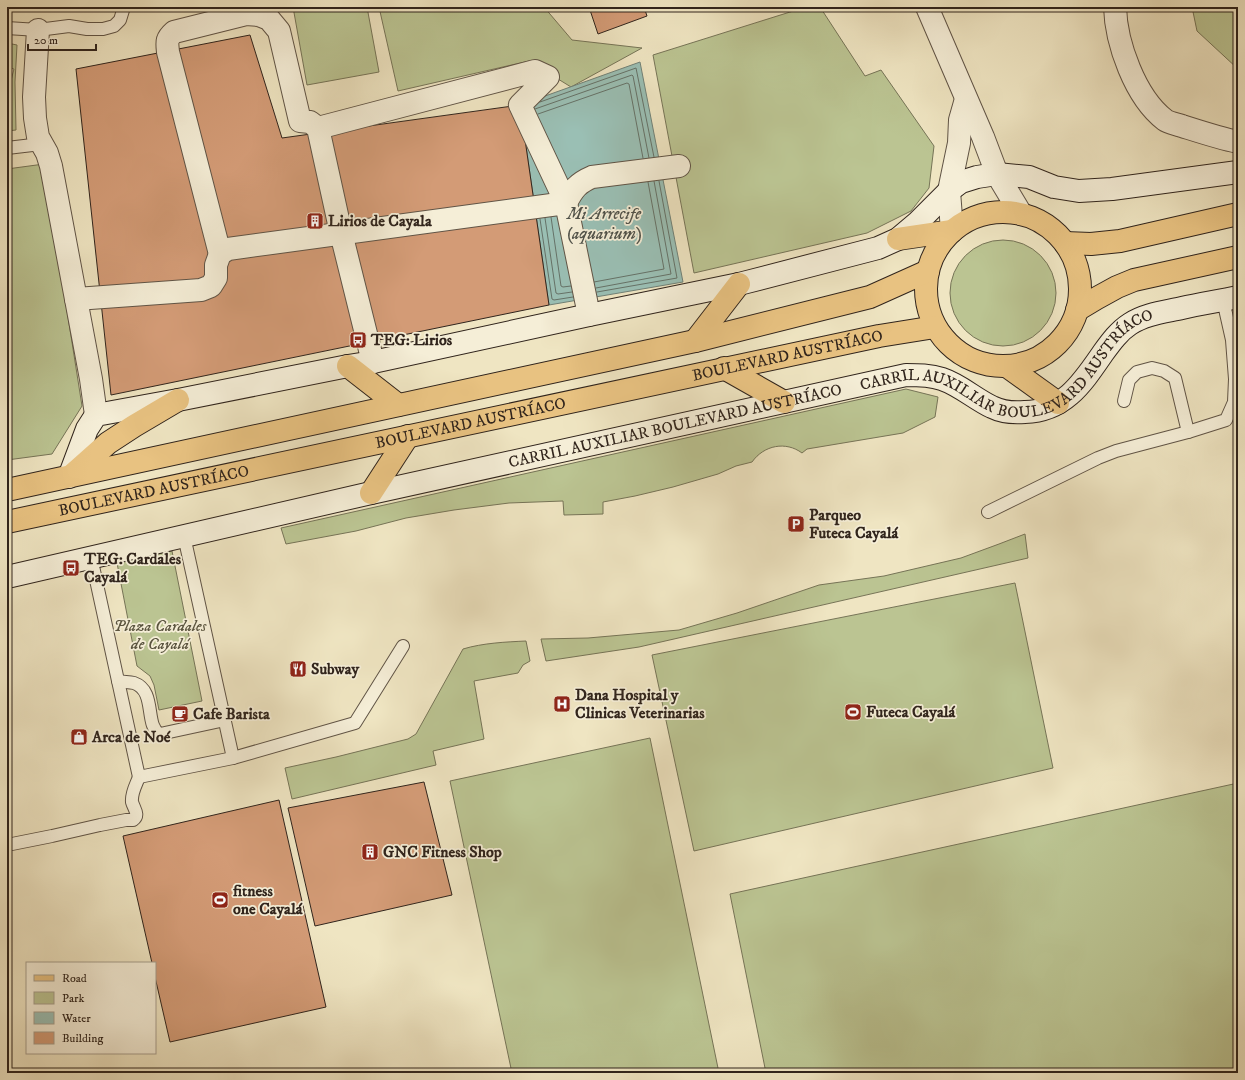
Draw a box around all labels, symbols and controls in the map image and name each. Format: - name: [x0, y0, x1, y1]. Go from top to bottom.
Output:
- scale bar: [28, 26, 96, 52]
- text: 20 m: [34, 33, 58, 48]
- water label: Mi Arrecife (aquarium): [566, 203, 642, 245]
- building icon: Lirios de Cayala: [305, 211, 325, 231]
- place label: Lirios de Cayala: [328, 211, 433, 231]
- street label: CARRIL AUXILIAR BOULEVARD AUSTRÍACO: [858, 305, 1155, 423]
- street label: BOULEVARD AUSTRÍACO: [690, 325, 885, 386]
- bus stop icon: TEG: Lirios: [348, 330, 368, 350]
- place label: TEG: Lirios: [370, 330, 453, 350]
- street label: CARRIL AUXILIAR BOULEVARD AUSTRÍACO: [507, 379, 844, 472]
- street label: BOULEVARD AUSTRÍACO: [373, 393, 568, 453]
- street label: BOULEVARD AUSTRÍACO: [57, 461, 251, 521]
- place label: Parqueo Futeca Cayalá: [809, 505, 900, 543]
- parking icon: Parqueo Futeca Cayalá: [786, 514, 806, 534]
- place label: TEG: Cardales Cayalá: [83, 549, 182, 587]
- bus stop icon: TEG: Cardales Cayalá: [61, 558, 81, 578]
- park label: Plaza Cardales de Cayalá: [114, 616, 208, 654]
- restaurant icon: Subway: [288, 659, 308, 679]
- place label: Subway: [311, 659, 360, 679]
- place label: Dana Hospital y Clinicas Veterinarias: [575, 685, 705, 723]
- hospital icon: Dana Hospital y Clinicas Veterinarias: [552, 694, 572, 714]
- sports icon: Futeca Cayalá: [843, 702, 863, 722]
- place label: Futeca Cayalá: [866, 702, 957, 722]
- cafe icon: Cafe Barista: [170, 704, 190, 724]
- place label: Cafe Barista: [193, 704, 271, 724]
- shop icon: Arca de Noé: [69, 727, 89, 747]
- place label: Arca de Noé: [91, 727, 171, 747]
- building icon: GNC Fitness Shop: [360, 842, 380, 862]
- place label: GNC Fitness Shop: [383, 842, 502, 862]
- place label: fitness one Cayalá: [233, 881, 304, 919]
- sports icon: fitness one Cayalá: [210, 890, 230, 910]
- legend: [26, 962, 156, 1054]
- text: Road: [62, 971, 87, 986]
- text: Park: [62, 991, 84, 1006]
- text: Water: [61, 1011, 91, 1026]
- text: Building: [62, 1031, 103, 1046]

